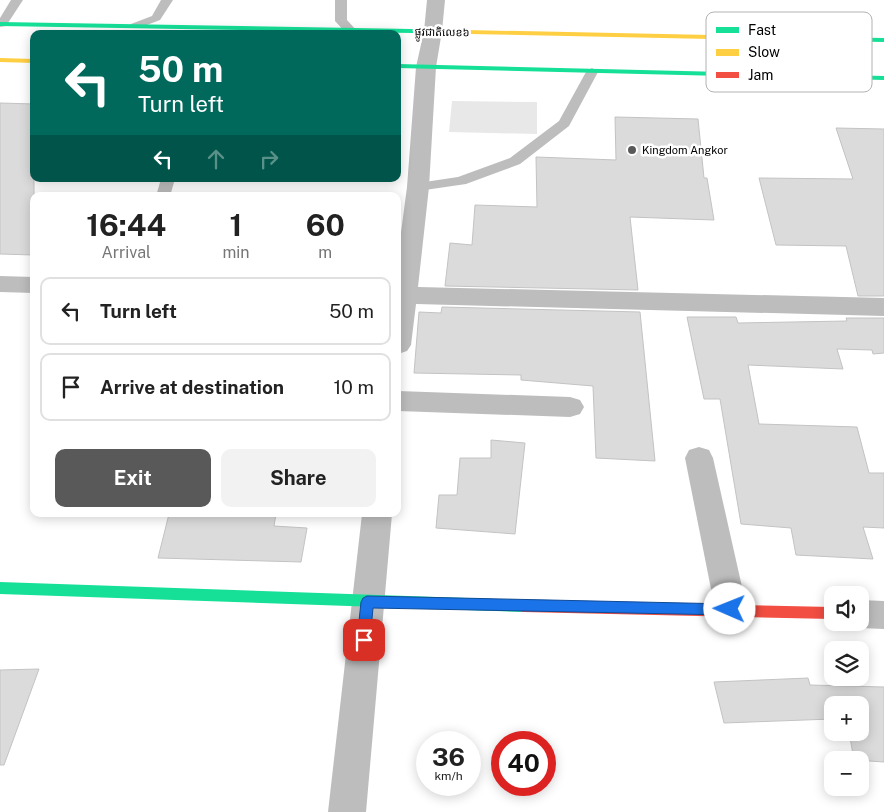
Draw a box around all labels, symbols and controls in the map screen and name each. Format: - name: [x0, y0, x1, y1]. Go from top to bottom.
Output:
- legend: [706, 12, 872, 92]
- text: Fast: [748, 22, 776, 38]
- street label: ផ្លូវជាតិលេខ៦: [414, 25, 470, 43]
- text: Slow: [748, 44, 780, 60]
- text: 50 m: [138, 49, 223, 90]
- icon: left: [55, 50, 120, 115]
- text: Jam: [748, 67, 773, 83]
- text: Turn left: [138, 91, 224, 117]
- marker: Kingdom Angkor: [626, 144, 638, 156]
- place label: Kingdom Angkor: [642, 144, 728, 156]
- icon: left: [149, 145, 177, 173]
- icon: ahead: [202, 145, 230, 173]
- icon: right: [255, 145, 283, 173]
- text: 16:44: [86, 207, 166, 243]
- text: 1: [230, 207, 242, 243]
- text: 60: [306, 207, 345, 243]
- text: Arrival: [101, 243, 151, 262]
- text: min: [222, 243, 250, 262]
- text: m: [318, 243, 332, 262]
- icon: left: [57, 297, 85, 325]
- text: Turn left: [100, 300, 177, 322]
- text: 50 m: [329, 300, 374, 322]
- icon: arrive: [57, 373, 85, 401]
- text: Arrive at destination: [100, 376, 284, 398]
- text: 10 m: [334, 376, 374, 398]
- button: Exit: [55, 449, 211, 507]
- button: Share: [221, 449, 376, 507]
- position arrow: [703, 582, 755, 634]
- map controls: [824, 586, 869, 796]
- button: sound: [824, 586, 869, 631]
- pin: [343, 619, 385, 661]
- icon: arrive: [350, 626, 378, 654]
- button: layers: [824, 641, 869, 686]
- button: +: [824, 696, 869, 741]
- speed limit sign: 40: [491, 731, 556, 796]
- text: 36: [432, 742, 465, 772]
- button: −: [824, 751, 869, 796]
- text: km/h: [434, 769, 463, 783]

